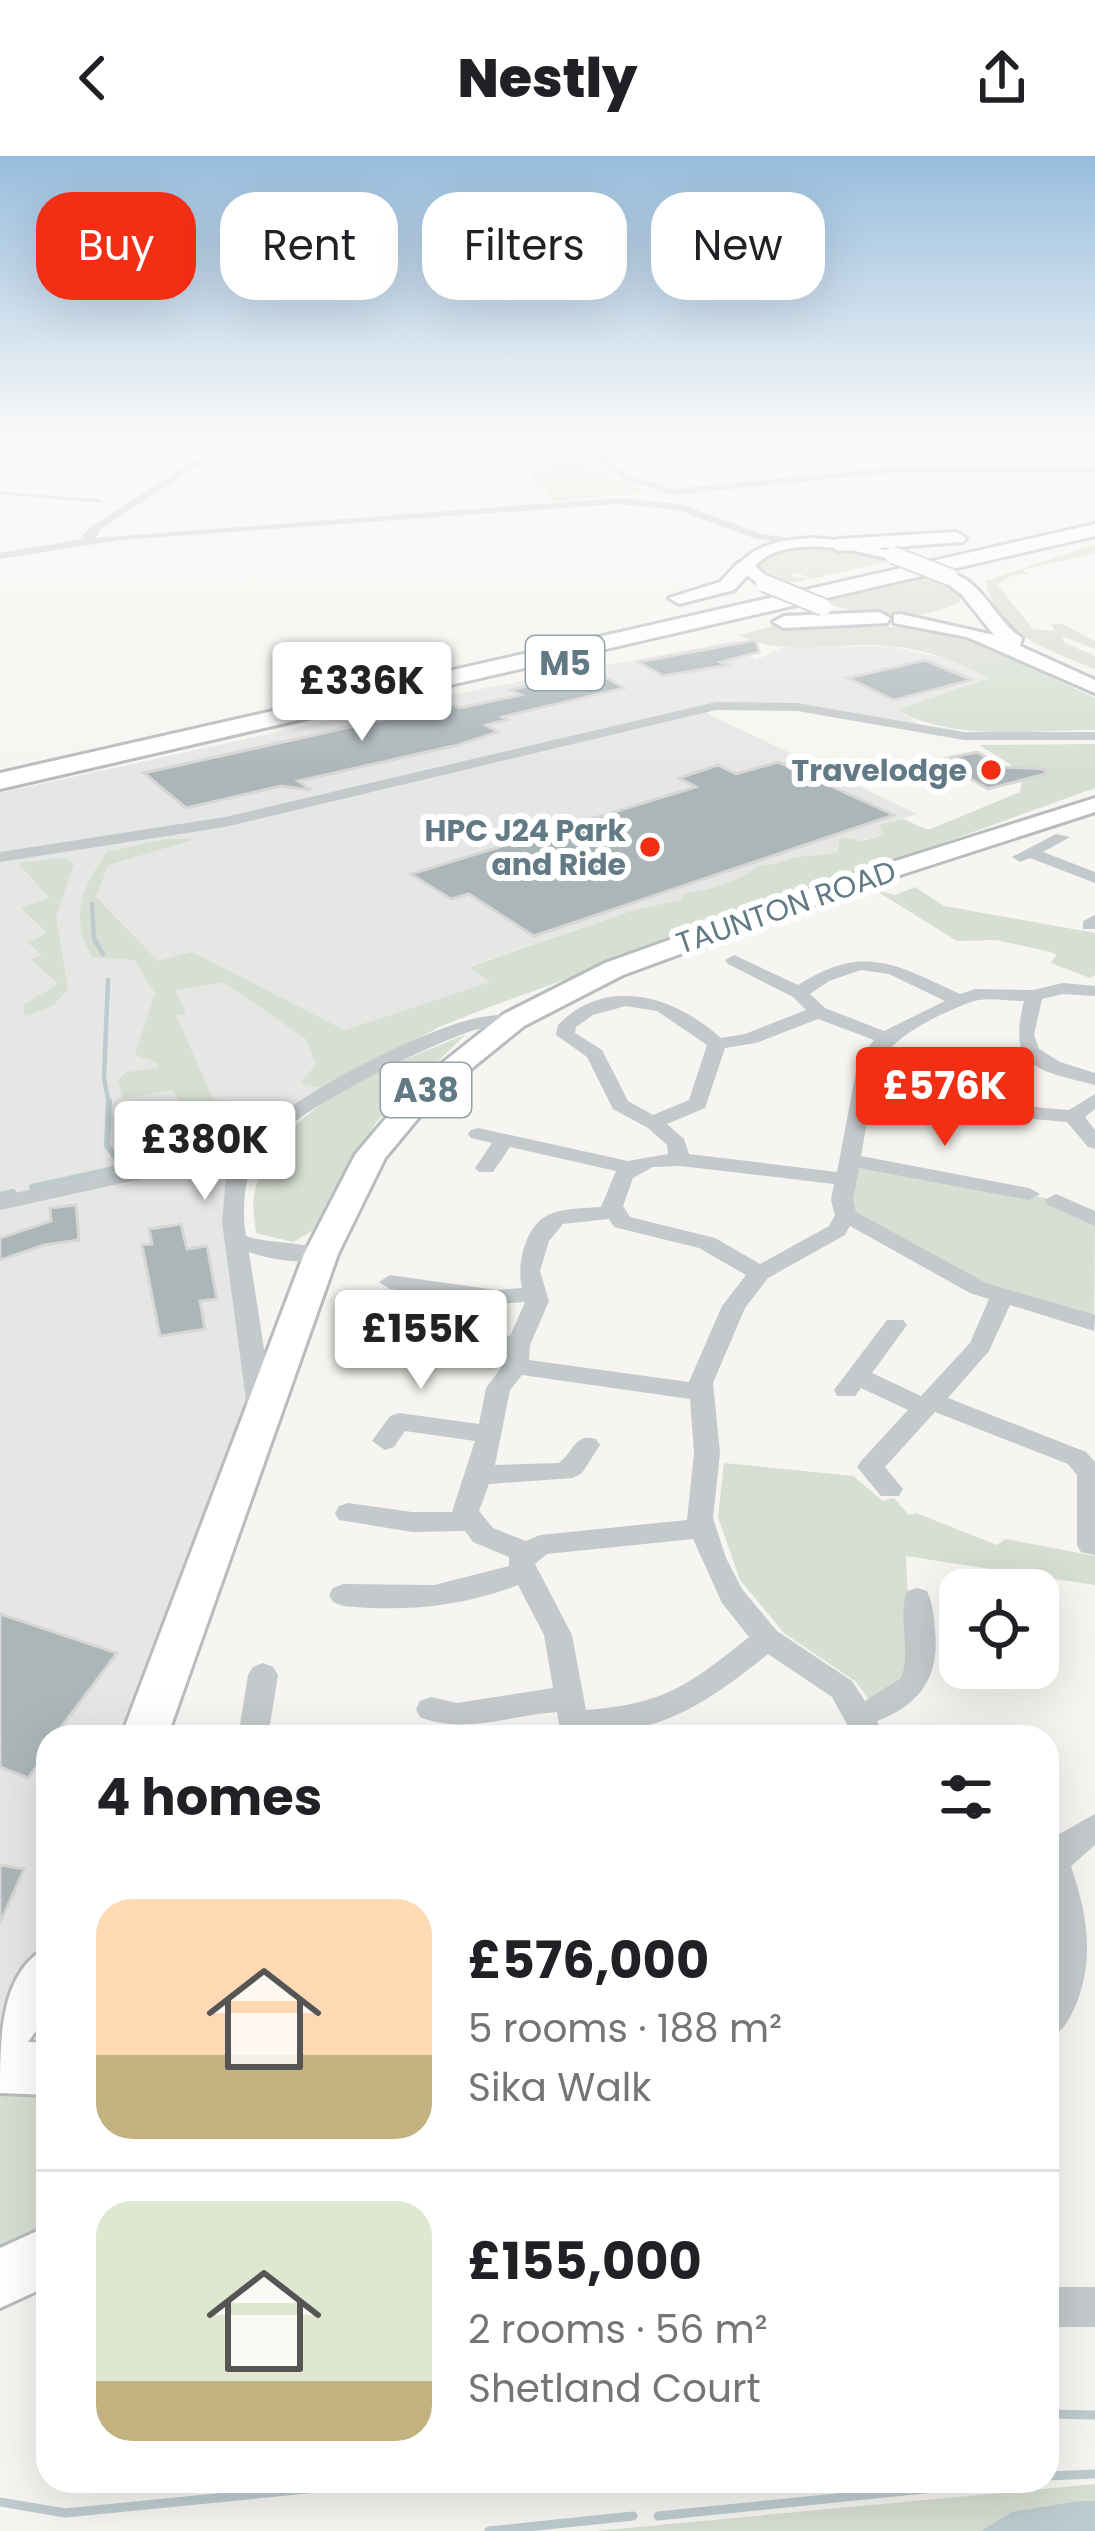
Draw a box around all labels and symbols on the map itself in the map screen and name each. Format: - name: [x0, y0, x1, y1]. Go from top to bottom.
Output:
- road number: M5: [526, 636, 604, 690]
- pin: £336K: [278, 642, 446, 744]
- place label: Travelodge: [792, 749, 967, 792]
- marker: Travelodge: [978, 757, 1004, 783]
- place label: HPC J24 Park and Ride: [425, 809, 626, 886]
- marker: HPC J24 Park and Ride: [637, 834, 663, 860]
- street label: TAUNTON ROAD: [670, 849, 902, 965]
- pin: £576K: [861, 1047, 1029, 1149]
- road number: A38: [381, 1063, 471, 1117]
- pin: £380K: [121, 1101, 289, 1203]
- pin: £155K: [337, 1290, 505, 1392]

